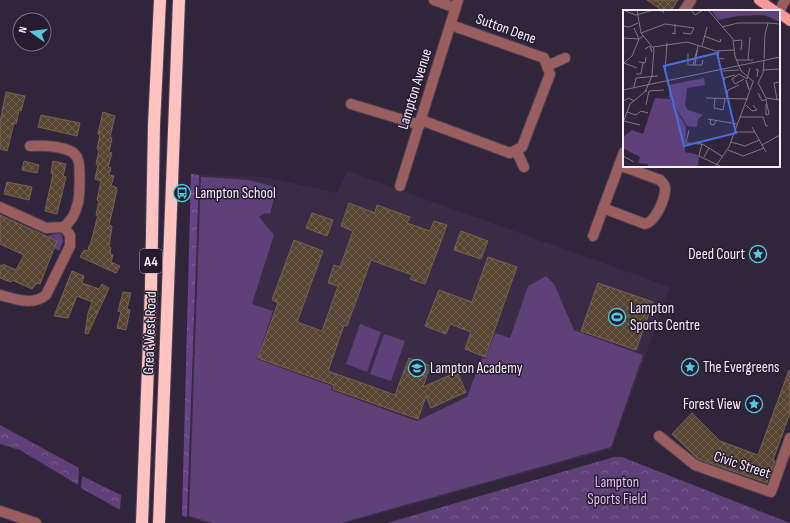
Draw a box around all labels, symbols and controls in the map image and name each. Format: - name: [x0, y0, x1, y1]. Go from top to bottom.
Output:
- street label: Sutton Dene: [473, 9, 539, 49]
- inset map: [623, 10, 780, 167]
- north arrow: [12, 12, 52, 52]
- text: N: [16, 25, 30, 34]
- street label: Lampton Avenue: [394, 46, 436, 132]
- bus stop icon: Lampton School: [172, 183, 192, 203]
- place label: Lampton School: [195, 184, 276, 203]
- place icon: Deed Court: [748, 244, 768, 264]
- place label: Deed Court: [688, 245, 745, 264]
- road number: A4: [140, 249, 162, 273]
- street label: Great West Road: [139, 291, 161, 375]
- place label: Lampton Sports Centre: [630, 299, 700, 335]
- sports icon: Lampton Sports Centre: [607, 307, 627, 327]
- place icon: The Evergreens: [680, 357, 700, 377]
- school or university icon: Lampton Academy: [407, 358, 427, 378]
- place label: The Evergreens: [703, 358, 780, 377]
- place label: Lampton Academy: [430, 359, 523, 378]
- place icon: Forest View: [744, 394, 764, 414]
- place label: Forest View: [683, 395, 742, 414]
- street label: Civic Street: [711, 447, 773, 483]
- park label: Lampton Sports Field: [587, 473, 647, 509]

